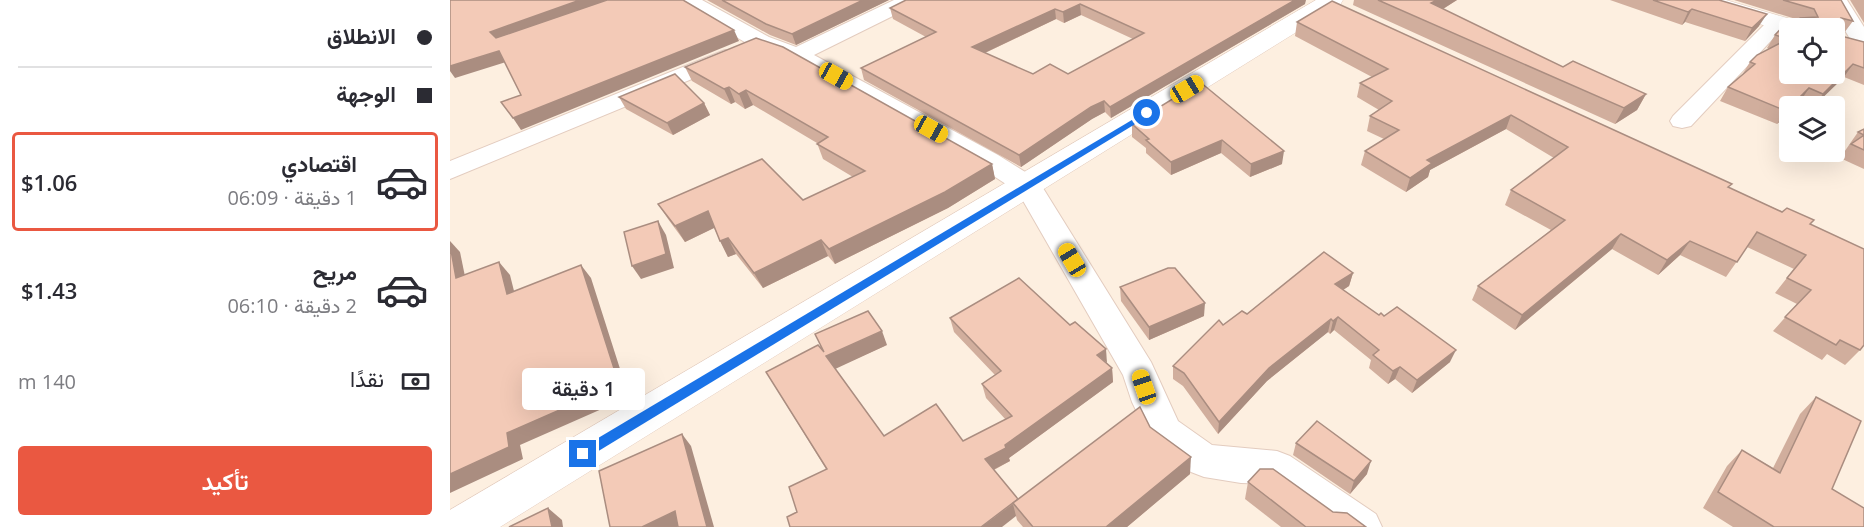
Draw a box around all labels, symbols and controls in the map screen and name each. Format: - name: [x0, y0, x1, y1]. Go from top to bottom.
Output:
- map controls: [1779, 18, 1845, 162]
- button: locate: [1779, 18, 1845, 84]
- text: الانطلاق: [327, 20, 396, 50]
- car: [816, 59, 856, 93]
- car: [1167, 72, 1207, 106]
- text: الوجهة: [336, 78, 396, 108]
- button: layers: [1779, 96, 1845, 162]
- route start: [1133, 99, 1160, 126]
- car: [911, 112, 951, 146]
- text: اقتصادي: [281, 148, 357, 178]
- icon: car: [375, 155, 429, 209]
- text: $1.06: [21, 167, 77, 197]
- text: 1 دقيقة · 06:09: [227, 184, 357, 211]
- car: [1055, 240, 1089, 280]
- text: مريح: [313, 256, 357, 286]
- icon: car: [375, 263, 429, 317]
- text: $1.43: [21, 275, 77, 305]
- text: 2 دقيقة · 06:10: [227, 292, 357, 319]
- text: نقدًا: [350, 363, 384, 393]
- icon: cash: [399, 365, 432, 398]
- callout: 1 دقيقة: [522, 367, 645, 409]
- car: [1130, 367, 1158, 407]
- text: 140 m: [18, 368, 76, 395]
- text: 1 دقيقة: [552, 375, 615, 402]
- route end: [569, 440, 596, 467]
- button: تأكيد: [18, 446, 432, 515]

